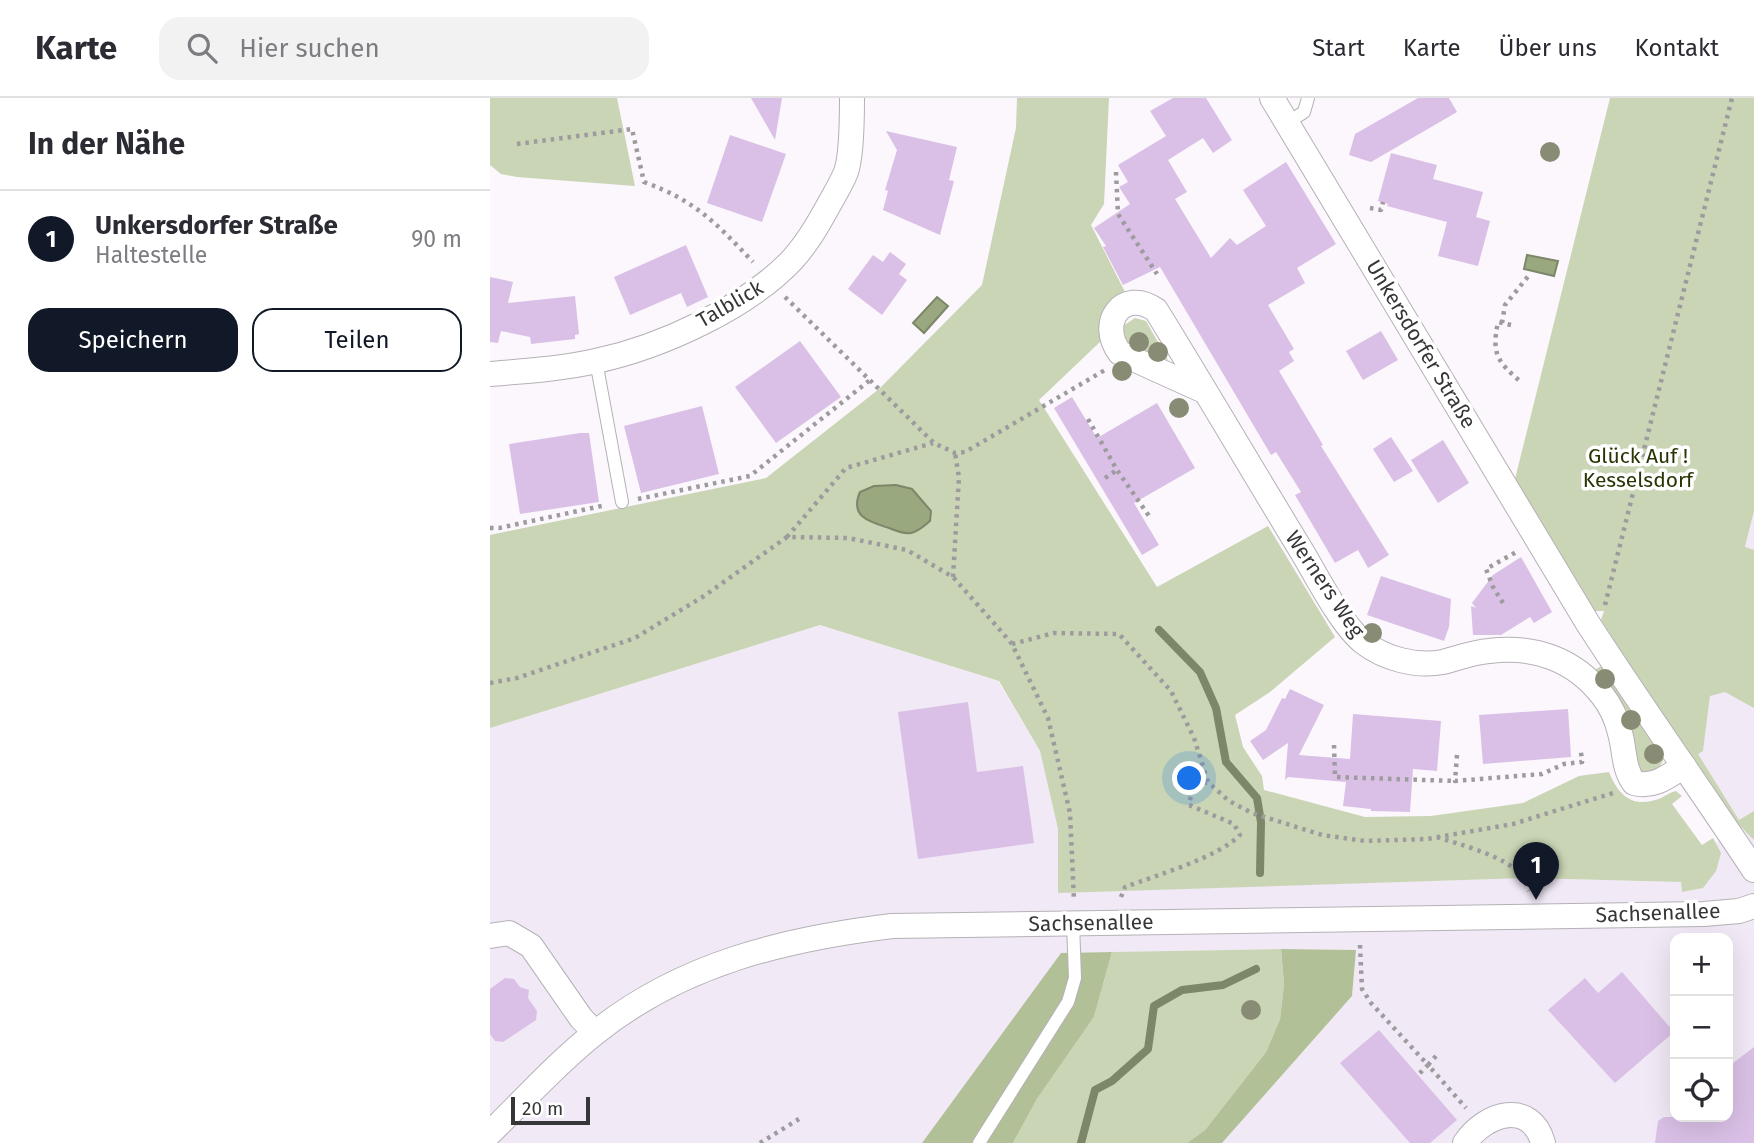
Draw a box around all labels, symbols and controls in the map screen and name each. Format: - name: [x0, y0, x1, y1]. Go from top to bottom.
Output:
- search box: [159, 17, 649, 80]
- text: Karte: [35, 28, 117, 68]
- icon: search: [183, 29, 221, 67]
- text: Hier suchen: [239, 33, 380, 64]
- text: Start: [1312, 34, 1365, 62]
- text: Karte: [1403, 34, 1461, 62]
- text: Über uns: [1499, 34, 1597, 62]
- text: Kontakt: [1635, 34, 1719, 62]
- text: In der Nähe: [28, 126, 185, 162]
- text: Unkersdorfer Straße: [95, 210, 338, 241]
- text: 1: [46, 225, 56, 253]
- text: 90 m: [411, 225, 462, 253]
- text: Haltestelle: [95, 241, 207, 269]
- street label: Unkersdorfer Straße: [1360, 255, 1482, 433]
- street label: Talblick: [692, 274, 768, 333]
- button: Speichern: [28, 308, 238, 372]
- button: Teilen: [252, 308, 462, 372]
- park label: Glück Auf ! Kesselsdorf: [1583, 443, 1695, 493]
- street label: Werners Weg: [1280, 526, 1370, 642]
- your location: [1172, 761, 1206, 795]
- pin: 1: [1513, 842, 1559, 900]
- street label: Sachsenallee: [1595, 898, 1721, 928]
- street label: Sachsenallee: [1028, 909, 1154, 937]
- map controls: [1670, 933, 1733, 1122]
- button: +: [1670, 933, 1733, 996]
- button: −: [1670, 996, 1733, 1059]
- button: locate: [1670, 1059, 1733, 1122]
- scale bar: [511, 1094, 590, 1126]
- text: 20 m: [522, 1097, 563, 1120]

